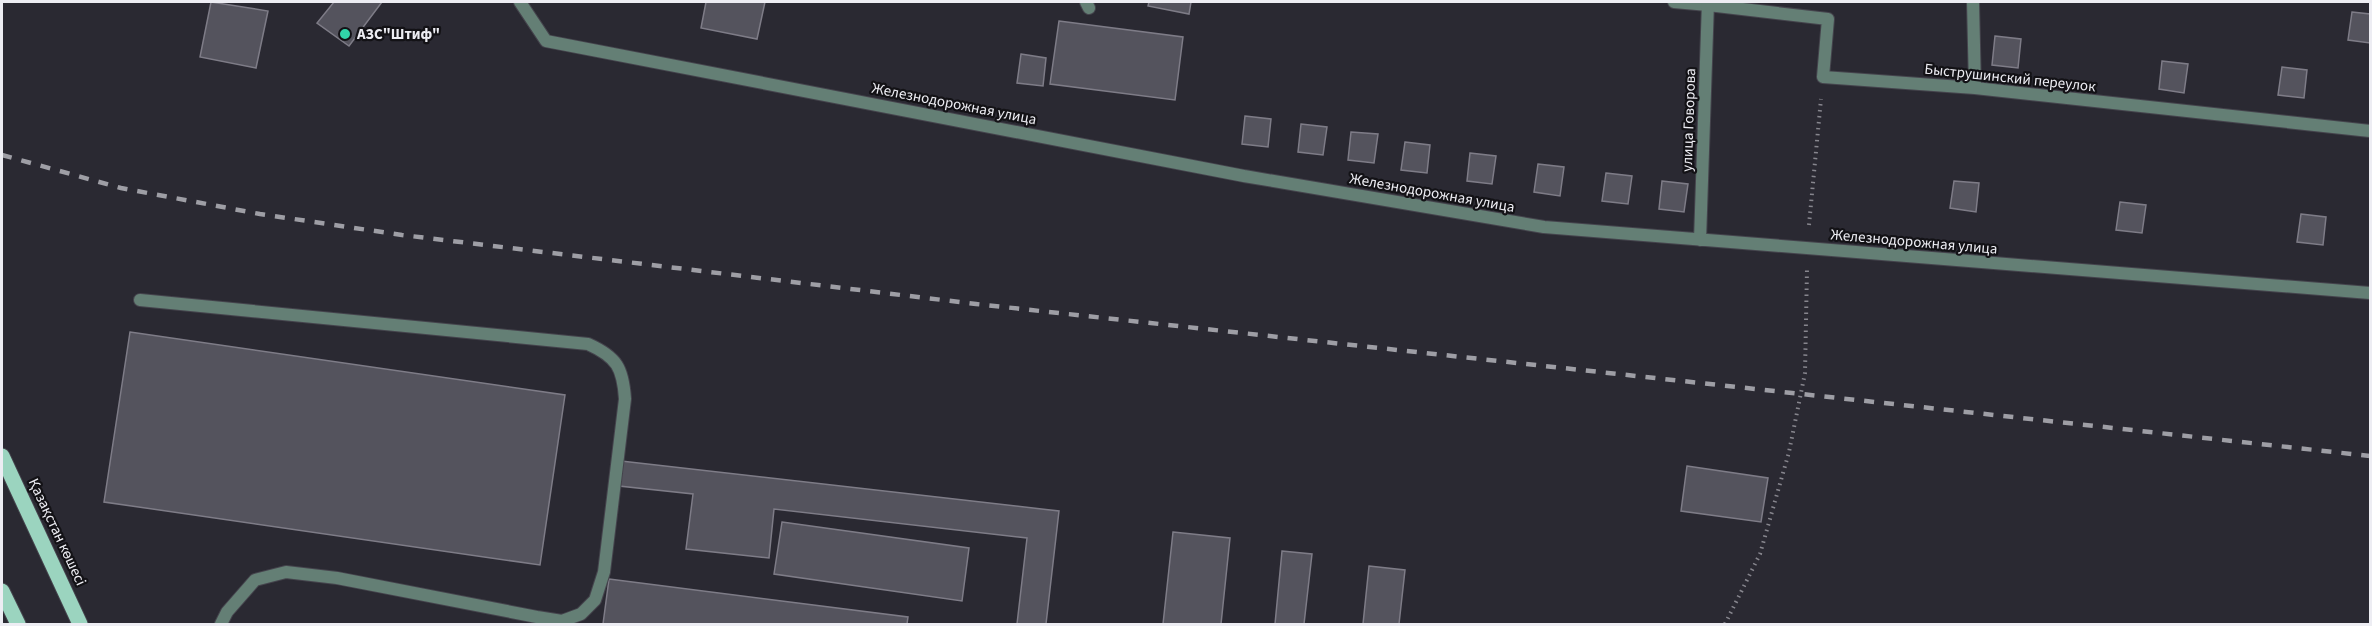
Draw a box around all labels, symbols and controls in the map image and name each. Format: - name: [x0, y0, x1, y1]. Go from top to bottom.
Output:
- place label: АЗС"Штиф": [356, 24, 440, 45]
- marker: АЗС"Штиф": [338, 27, 352, 41]
- street label: Быструшинский переулок: [1923, 59, 2097, 97]
- street label: улица Говорова: [1677, 68, 1701, 172]
- street label: Железнодорожная улица: [870, 78, 1038, 130]
- street label: Железнодорожная улица: [1348, 168, 1516, 218]
- street label: Железнодорожная улица: [1830, 224, 1998, 260]
- street label: Қазақстан көшесі: [23, 475, 91, 589]

